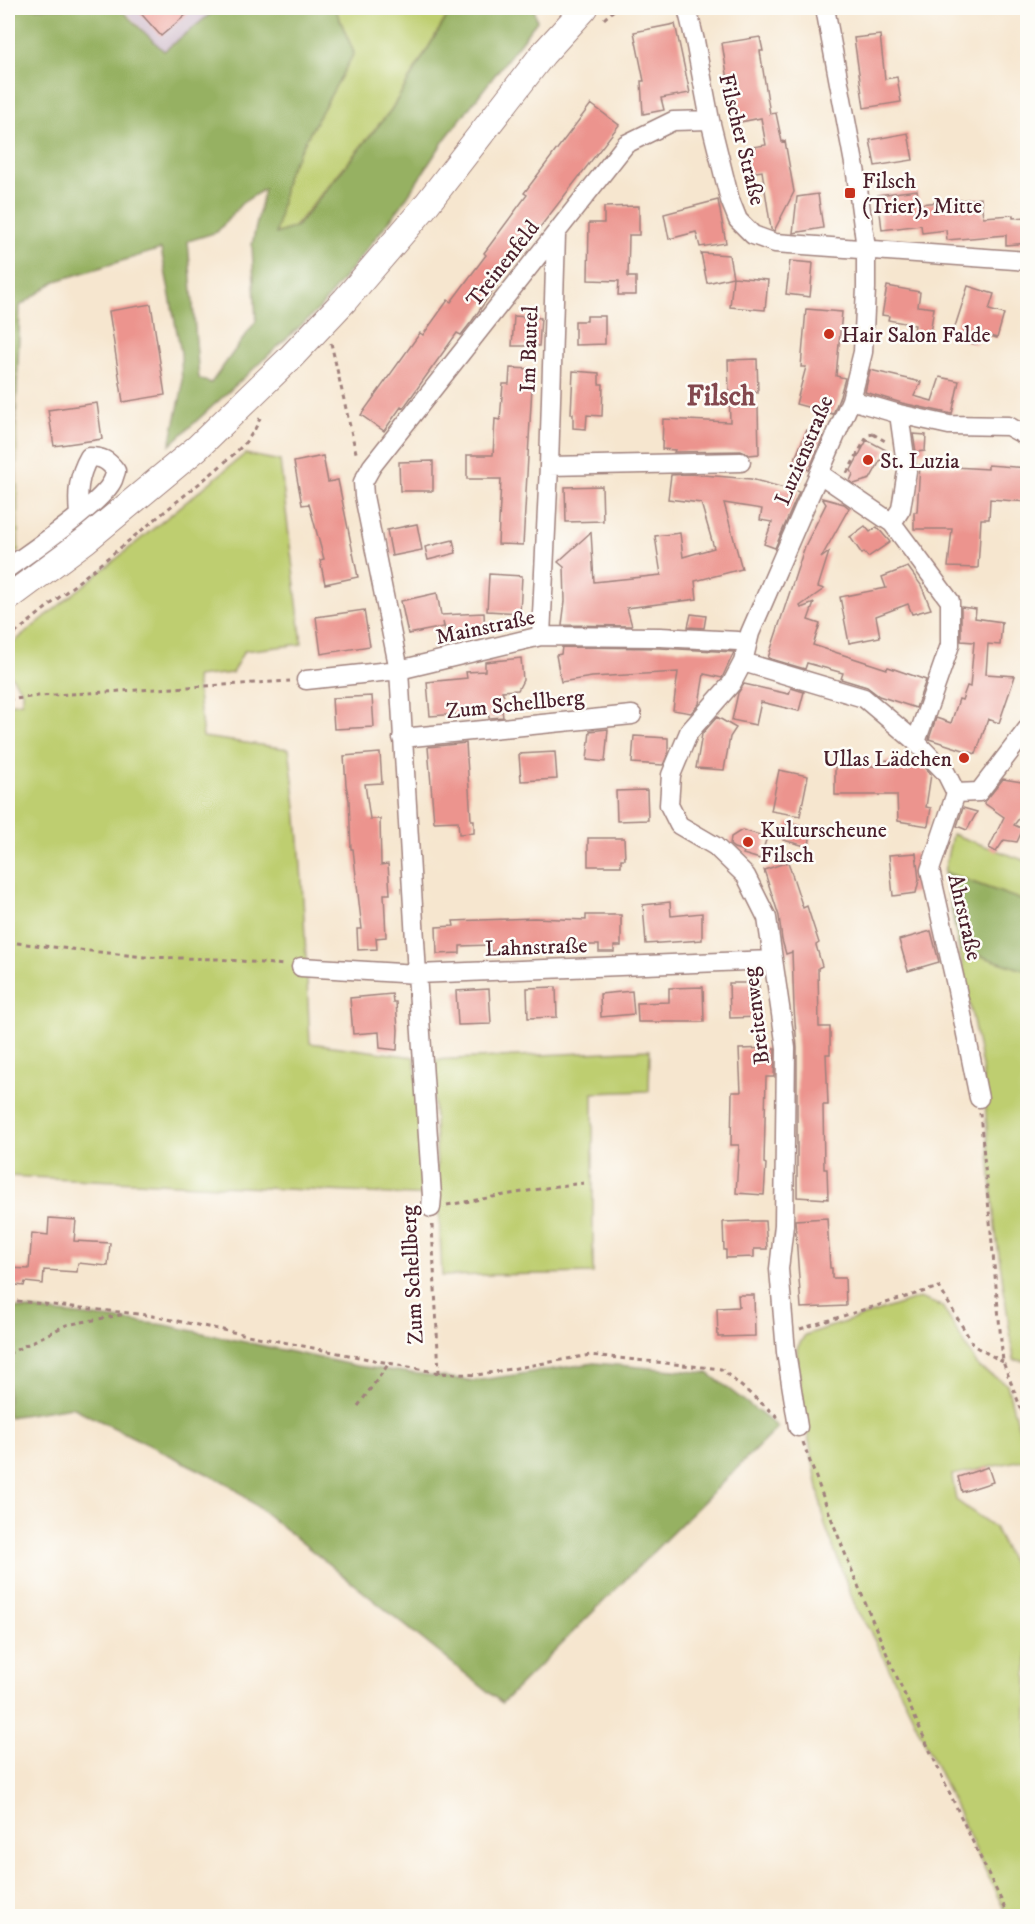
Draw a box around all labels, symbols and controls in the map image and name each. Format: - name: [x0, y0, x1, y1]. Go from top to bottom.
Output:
- street label: Filscher Straße: [712, 71, 771, 208]
- place label: Filsch (Trier), Mitte: [862, 168, 982, 220]
- marker: Filsch (Trier), Mitte: [843, 186, 857, 200]
- street label: Treinenfeld: [461, 215, 546, 313]
- street label: Im Bautel: [514, 305, 545, 393]
- place label: Hair Salon Falde: [841, 322, 991, 349]
- marker: Hair Salon Falde: [822, 327, 836, 341]
- district label: Filsch: [687, 379, 756, 414]
- street label: Luzienstraße: [769, 392, 840, 510]
- place label: St. Luzia: [880, 448, 960, 475]
- marker: St. Luzia: [861, 453, 875, 467]
- street label: Mainstraße: [433, 604, 537, 651]
- street label: Zum Schellberg: [445, 684, 586, 725]
- place label: Ullas Lädchen: [823, 746, 952, 773]
- marker: Ullas Lädchen: [957, 751, 971, 765]
- place label: Kulturscheune Filsch: [760, 817, 887, 869]
- marker: Kulturscheune Filsch: [741, 835, 755, 849]
- street label: Ahrstraße: [941, 871, 988, 963]
- street label: Lahnstraße: [484, 932, 588, 963]
- street label: Breitenweg: [737, 965, 776, 1066]
- street label: Zum Schellberg: [395, 1204, 430, 1345]

